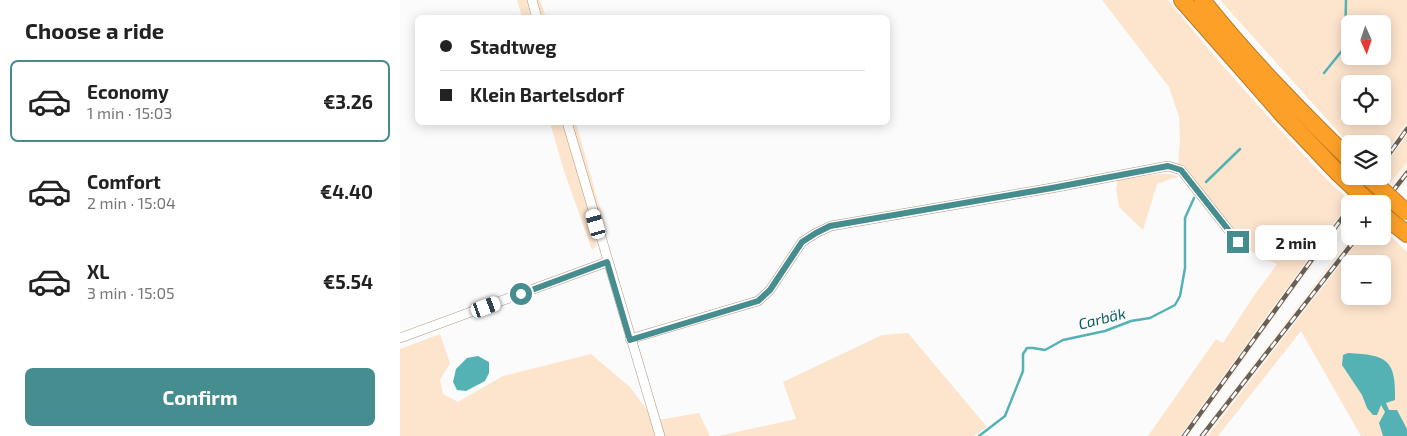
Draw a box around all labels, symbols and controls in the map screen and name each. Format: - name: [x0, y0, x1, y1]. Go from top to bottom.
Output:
- north arrow: [1341, 15, 1391, 65]
- map controls: [1341, 15, 1391, 305]
- text: Choose a ride: [25, 17, 164, 43]
- text: Stadtweg: [470, 35, 557, 58]
- button: locate: [1341, 75, 1391, 125]
- icon: car: [27, 79, 72, 124]
- text: Economy: [87, 80, 169, 103]
- text: Klein Bartelsdorf: [470, 83, 624, 106]
- text: €3.26: [323, 90, 373, 113]
- text: 1 min · 15:03: [87, 103, 172, 122]
- button: layers: [1341, 135, 1391, 185]
- icon: car: [27, 169, 72, 214]
- text: Comfort: [87, 170, 161, 193]
- text: €4.40: [320, 180, 373, 203]
- text: 2 min · 15:04: [87, 193, 176, 212]
- button: +: [1341, 195, 1391, 245]
- car: [584, 208, 607, 240]
- callout: 2 min: [1256, 224, 1338, 260]
- route end: [1227, 231, 1249, 253]
- text: 2 min: [1276, 233, 1316, 252]
- button: −: [1341, 255, 1391, 305]
- icon: car: [27, 259, 72, 304]
- text: XL: [87, 260, 109, 283]
- text: €5.54: [323, 270, 373, 293]
- text: 3 min · 15:05: [87, 283, 175, 302]
- route start: [510, 283, 532, 305]
- car: [469, 295, 502, 319]
- water label: Carbäk: [1076, 303, 1127, 333]
- button: Confirm: [25, 368, 375, 426]

